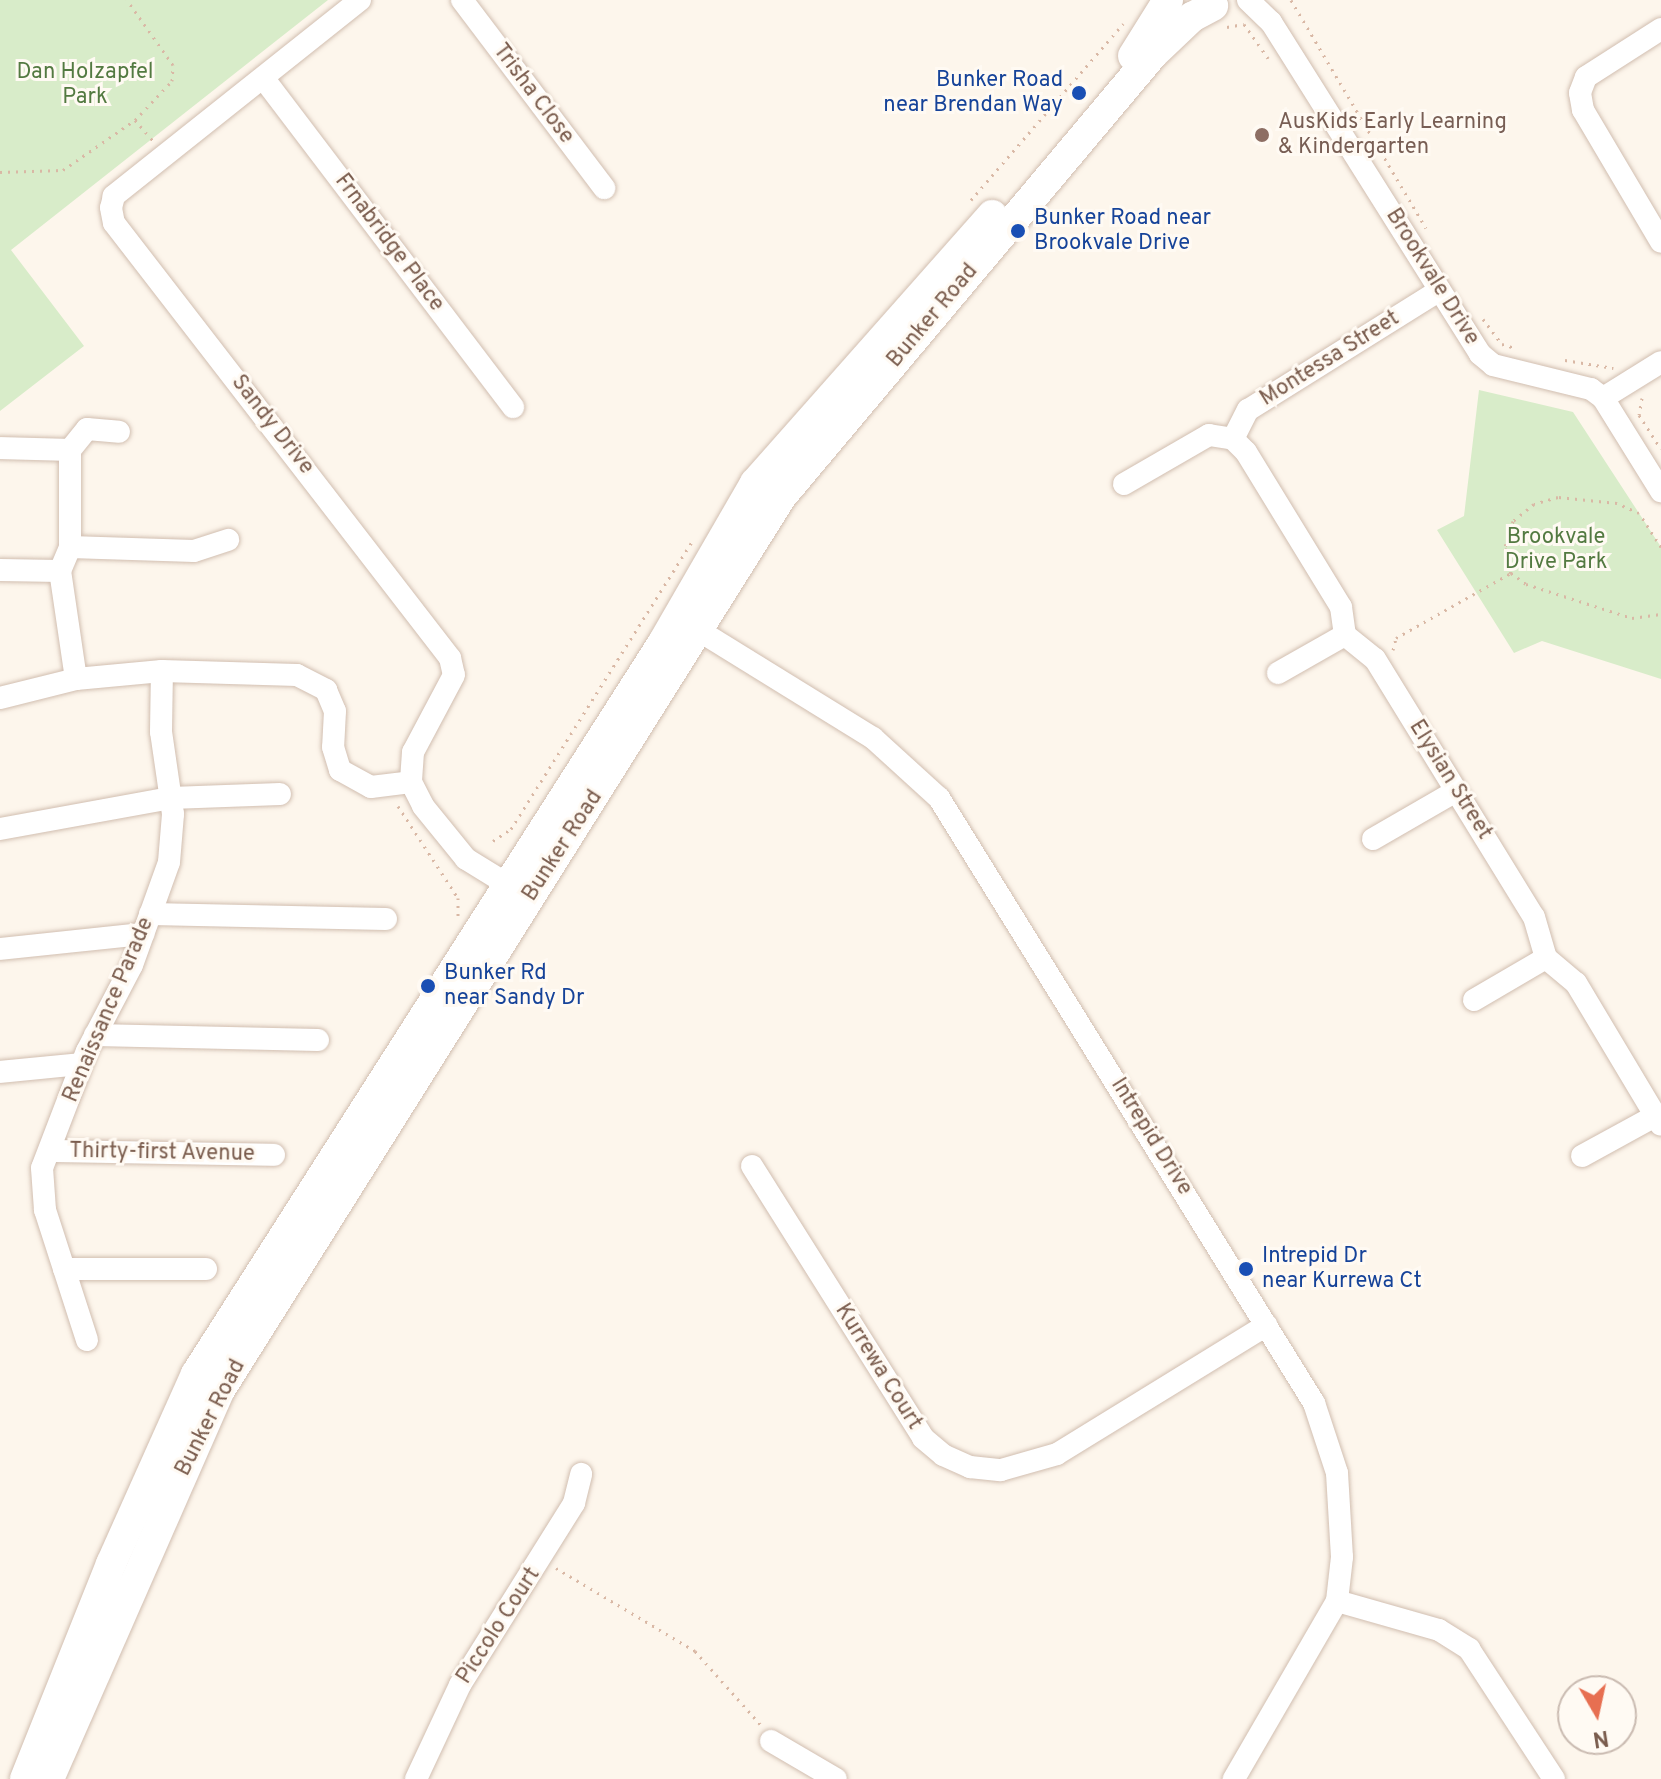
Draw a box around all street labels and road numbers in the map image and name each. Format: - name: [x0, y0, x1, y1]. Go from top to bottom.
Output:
- street label: Trisha Close: [487, 39, 579, 149]
- street label: Frnabridge Place: [329, 169, 449, 317]
- street label: Brookvale Drive: [1379, 204, 1485, 350]
- street label: Bunker Road: [882, 259, 984, 373]
- street label: Montessa Street: [1255, 306, 1405, 412]
- street label: Sandy Drive: [225, 370, 319, 480]
- street label: Elysian Street: [1403, 715, 1497, 845]
- street label: Bunker Road: [517, 786, 609, 906]
- street label: Renaissance Parade: [58, 913, 160, 1107]
- street label: Intrepid Drive: [1104, 1073, 1198, 1201]
- street label: Thirty-first Avenue: [69, 1138, 255, 1168]
- street label: Kurrewa Court: [829, 1299, 927, 1435]
- street label: Bunker Road: [170, 1355, 252, 1481]
- street label: Piccolo Court: [452, 1563, 546, 1689]

